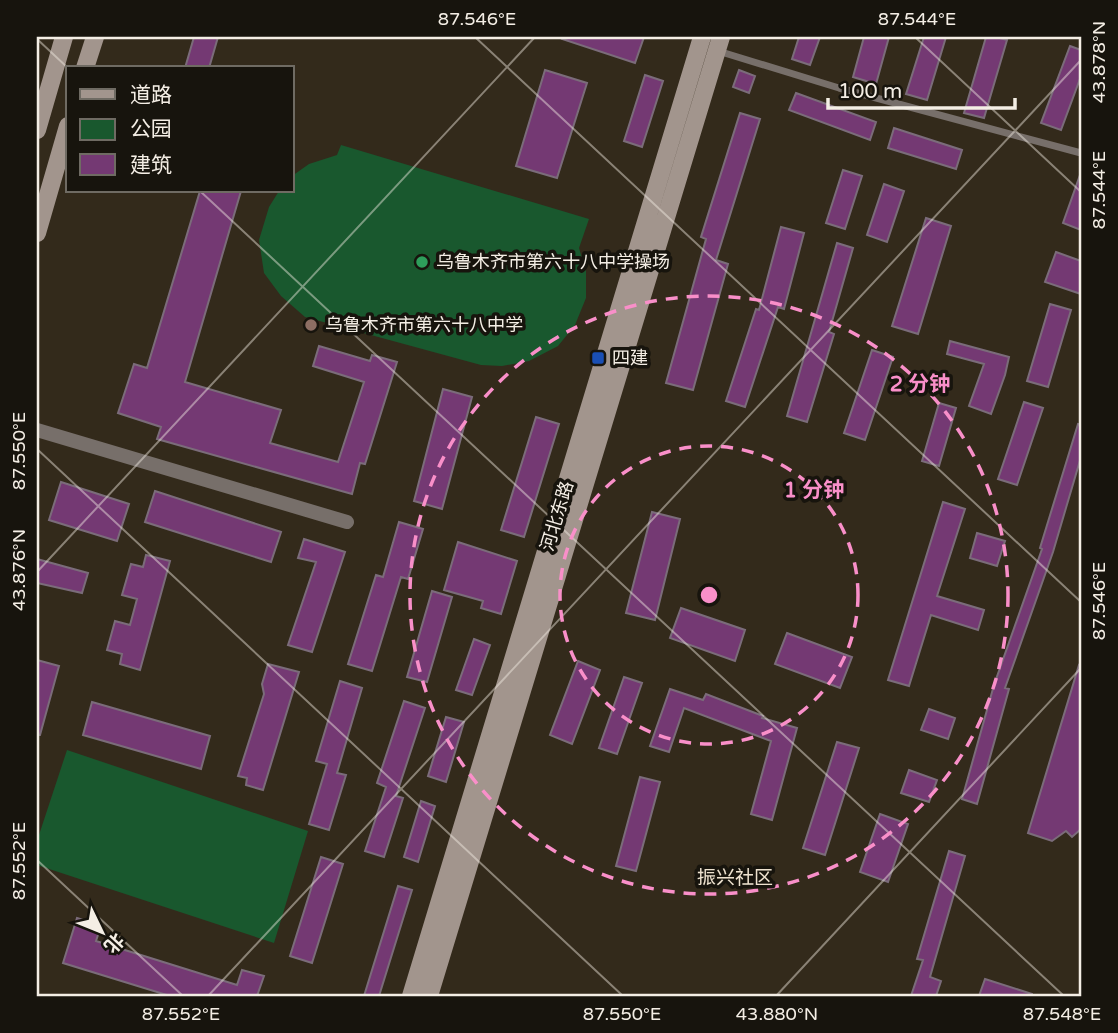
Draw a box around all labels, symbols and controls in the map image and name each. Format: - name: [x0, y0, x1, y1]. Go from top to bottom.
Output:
- text: 87.546°E: [438, 8, 516, 30]
- text: 87.544°E: [878, 8, 956, 30]
- text: 43.878°N: [1088, 21, 1110, 103]
- legend: [66, 66, 294, 192]
- scale bar: [828, 66, 1015, 110]
- text: 100 m: [838, 79, 902, 104]
- text: 道路: [130, 83, 172, 108]
- text: 公园: [130, 117, 172, 142]
- text: 87.544°E: [1088, 151, 1110, 229]
- text: 建筑: [130, 153, 172, 178]
- place label: 乌鲁木齐市第六十八中学操场: [436, 251, 670, 273]
- marker: 乌鲁木齐市第六十八中学操场: [414, 254, 430, 270]
- place label: 乌鲁木齐市第六十八中学: [325, 314, 523, 336]
- marker: 乌鲁木齐市第六十八中学: [303, 317, 319, 333]
- place label: 四建: [612, 347, 648, 369]
- marker: 四建: [590, 350, 606, 366]
- text: 2 分钟: [890, 372, 950, 397]
- text: 87.550°E: [8, 412, 30, 490]
- street label: 河北东路: [536, 478, 578, 554]
- text: 1 分钟: [784, 478, 844, 503]
- text: 43.876°N: [8, 529, 30, 611]
- text: 87.546°E: [1088, 562, 1110, 640]
- centre of rings: [697, 583, 721, 607]
- text: 87.552°E: [8, 822, 30, 900]
- district label: 振兴社区: [697, 867, 773, 889]
- north arrow: [66, 897, 136, 967]
- text: 北: [99, 928, 128, 957]
- text: 87.552°E: [142, 1003, 220, 1025]
- text: 87.550°E: [583, 1003, 661, 1025]
- text: 43.880°N: [736, 1003, 818, 1025]
- text: 87.548°E: [1023, 1003, 1101, 1025]

